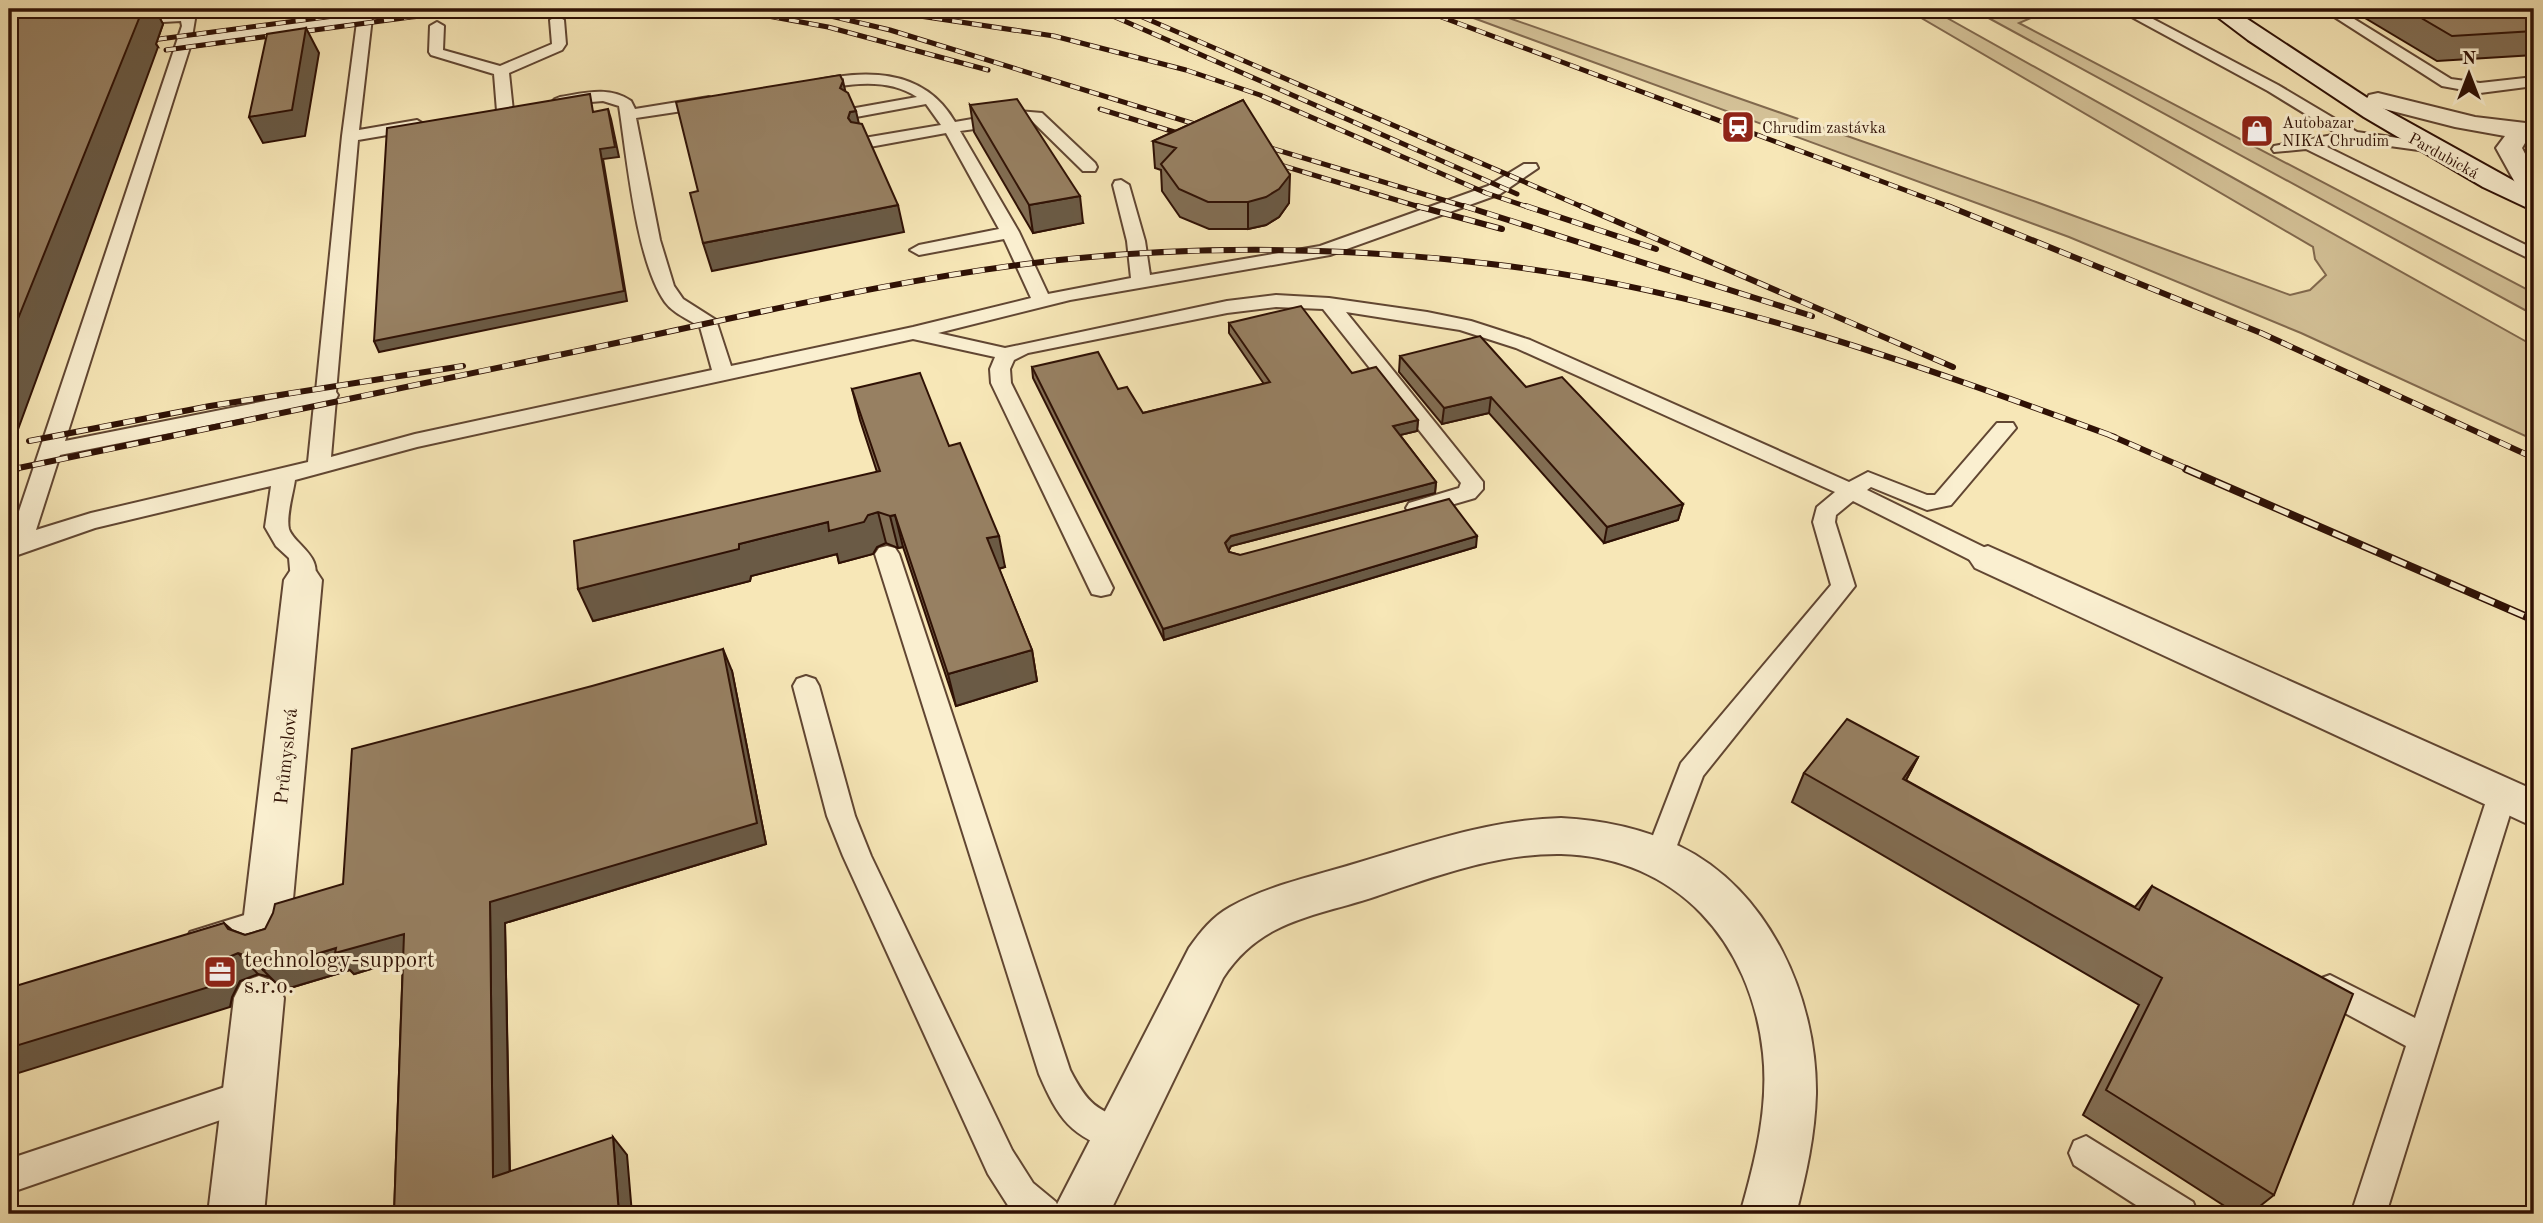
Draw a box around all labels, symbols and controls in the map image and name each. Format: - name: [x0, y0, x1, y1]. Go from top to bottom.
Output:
- north arrow: [2434, 38, 2504, 108]
- text: N: [2462, 50, 2477, 69]
- station icon: Chrudim zastávka: [1719, 108, 1757, 146]
- shop icon: Autobazar NIKA Chrudim: [2238, 112, 2276, 150]
- place label: Autobazar NIKA Chrudim: [2282, 116, 2390, 150]
- place label: Chrudim zastávka: [1762, 121, 1886, 137]
- street label: Pardubická: [2405, 131, 2481, 183]
- street label: Průmyslová: [273, 706, 302, 805]
- place label: technology-support s.r.o.: [244, 949, 435, 998]
- office icon: technology-support s.r.o.: [201, 953, 239, 991]

